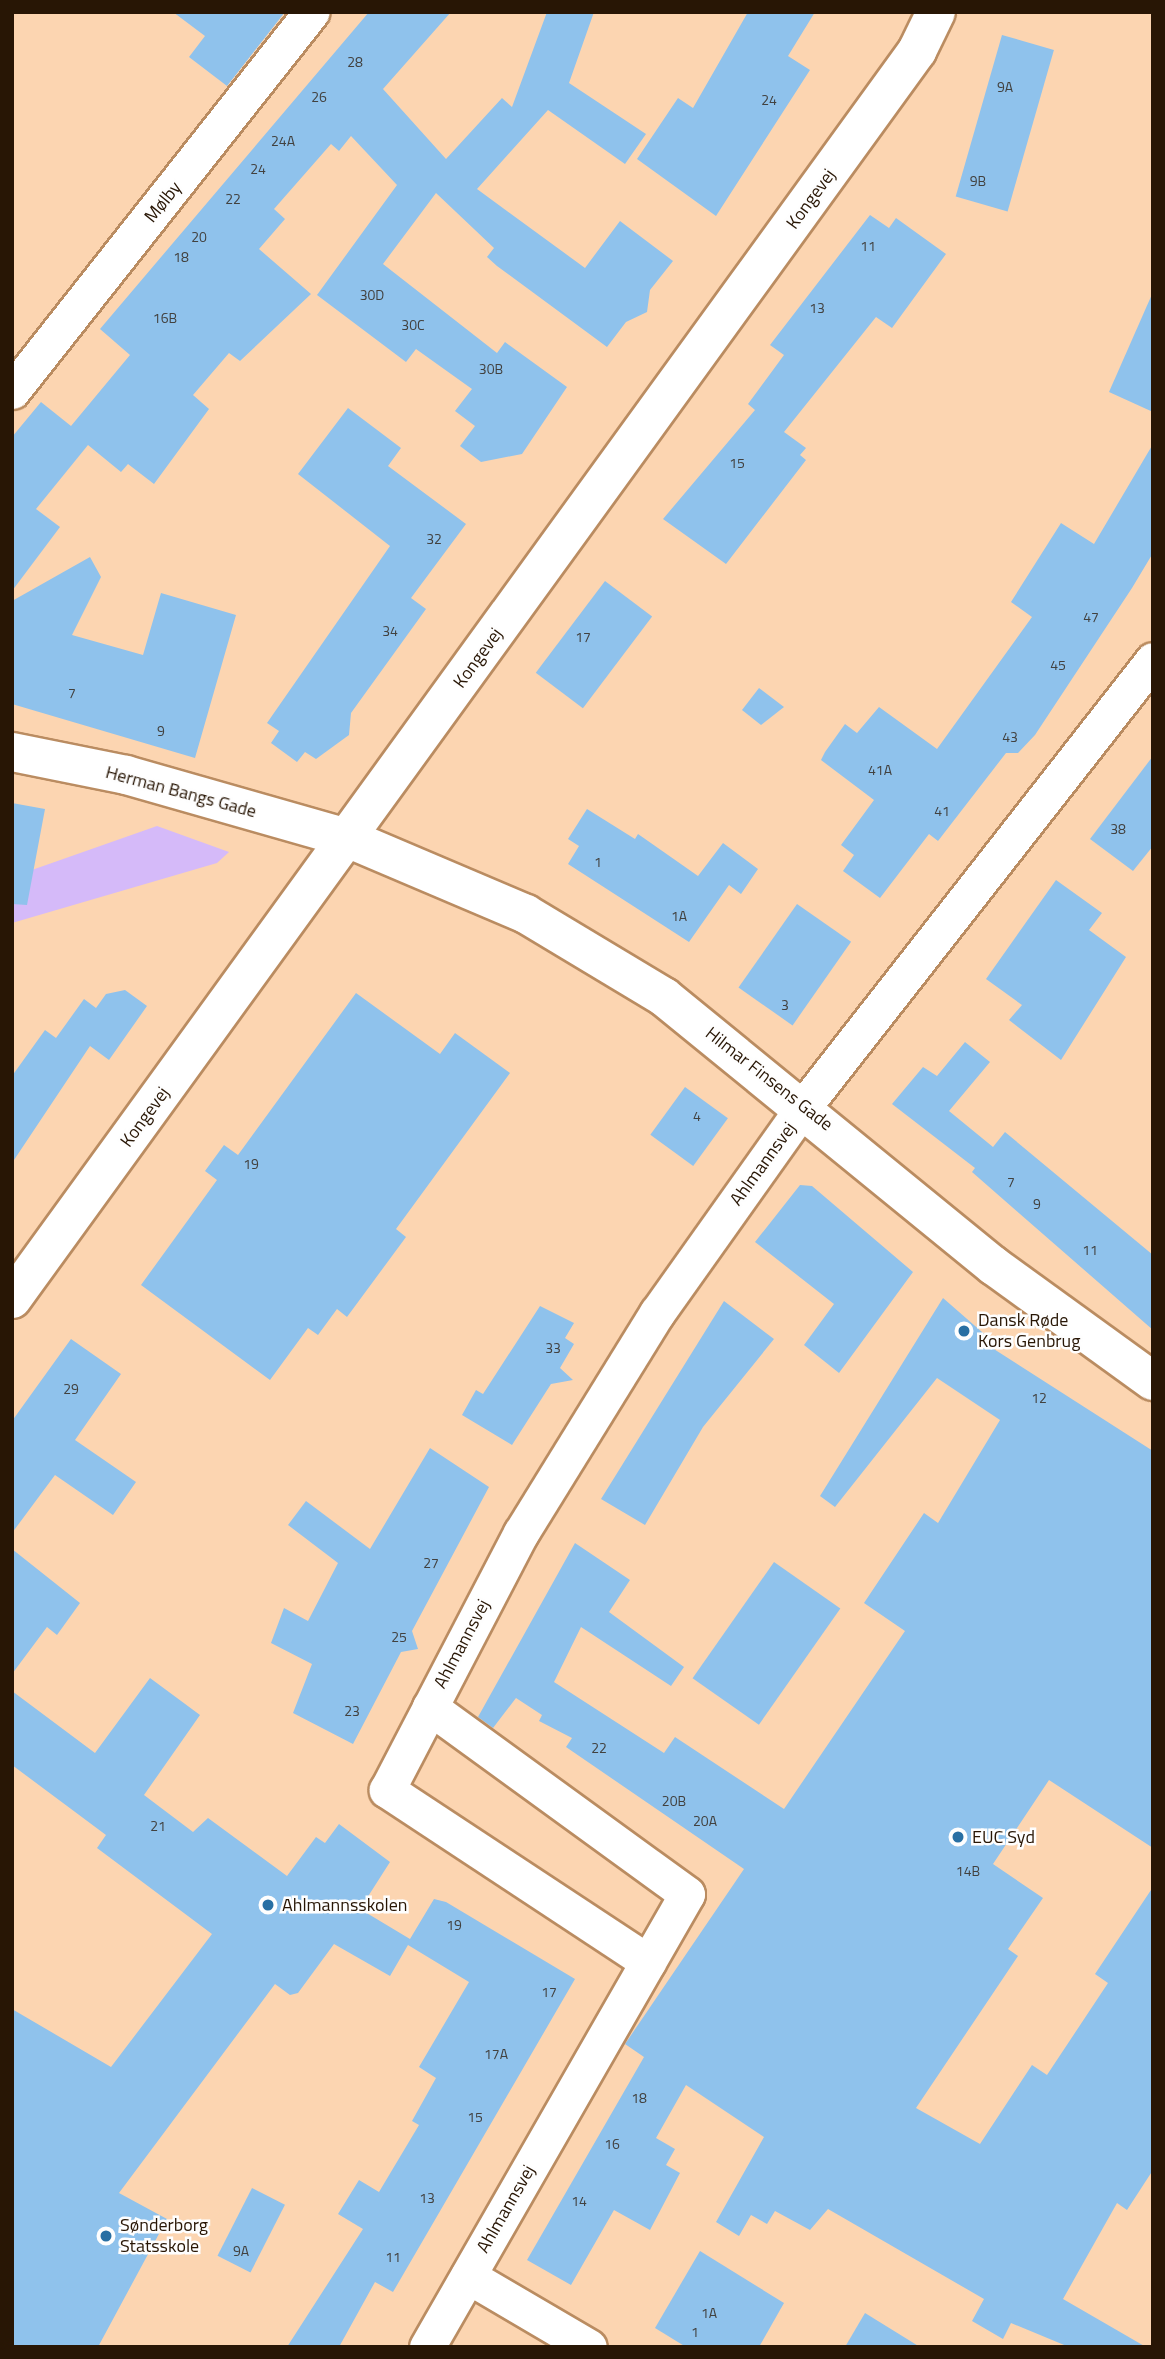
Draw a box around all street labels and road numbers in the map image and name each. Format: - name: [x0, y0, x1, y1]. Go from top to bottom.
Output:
- street label: Kongevej: [782, 165, 840, 233]
- street label: Mølby: [140, 177, 186, 227]
- street label: Kongevej: [449, 624, 507, 692]
- street label: Herman Bangs Gade: [103, 761, 259, 823]
- street label: Hilmar Finsens Gade: [701, 1023, 837, 1135]
- street label: Kongevej: [116, 1083, 174, 1151]
- street label: Ahlmannsvej: [726, 1118, 800, 1210]
- street label: Ahlmannsvej: [430, 1596, 494, 1692]
- street label: Ahlmannsvej: [472, 2161, 540, 2257]

